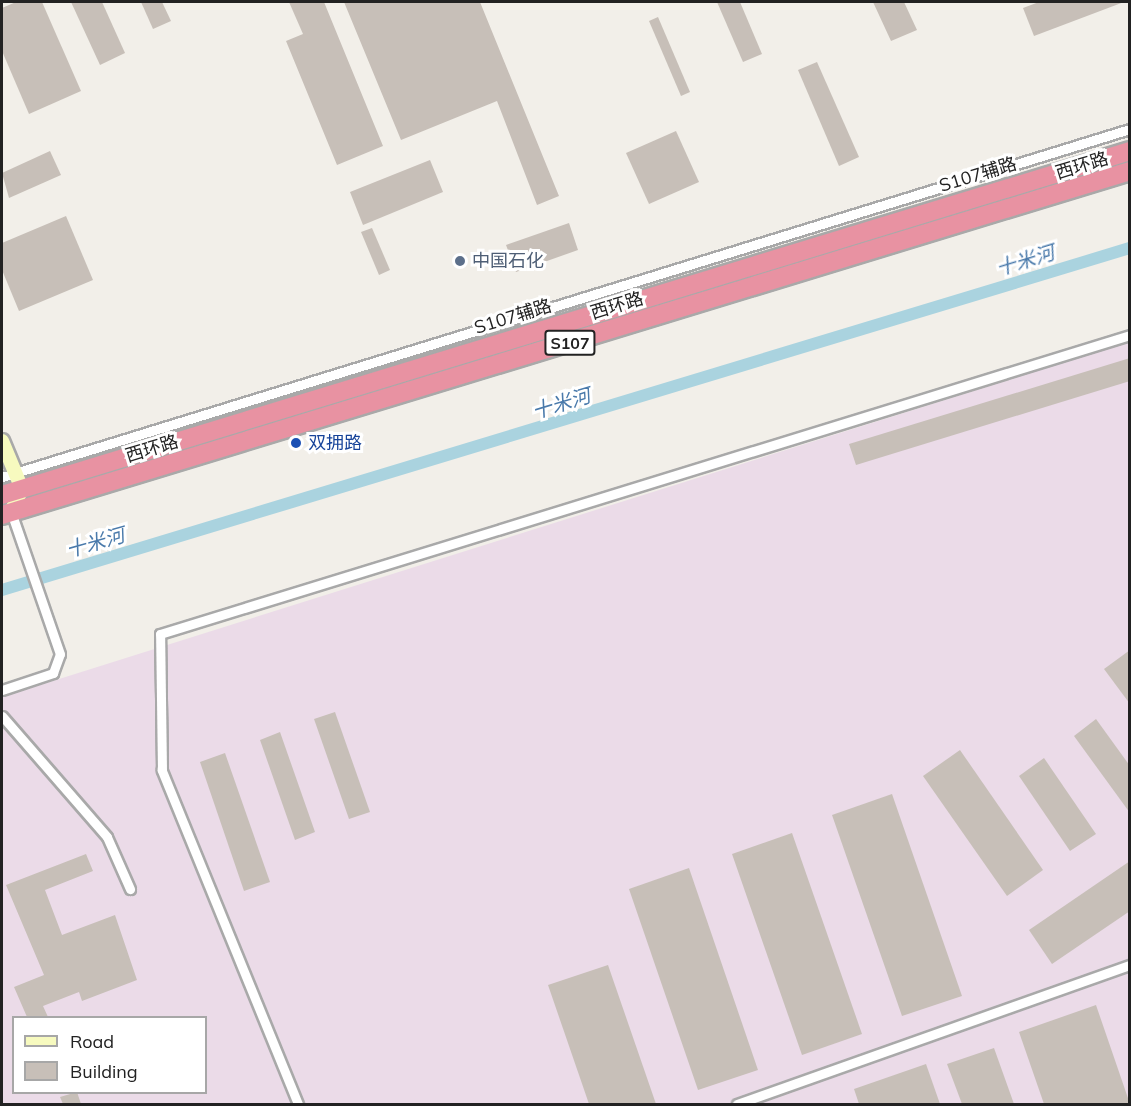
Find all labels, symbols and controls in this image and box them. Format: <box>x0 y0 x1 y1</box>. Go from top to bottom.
street label: 西环路 <box>1053 148 1111 184</box>
street label: S107辅路 <box>937 153 1019 197</box>
water label: 十米河 <box>993 240 1057 280</box>
place label: 中国石化 <box>472 250 544 272</box>
marker: 中国石化 <box>453 254 467 268</box>
street label: 西环路 <box>588 288 646 324</box>
street label: S107辅路 <box>472 295 554 339</box>
road number: S107 <box>543 330 597 356</box>
water label: 十米河 <box>529 383 593 423</box>
street label: 西环路 <box>123 431 181 467</box>
place label: 双拥路 <box>308 432 362 454</box>
marker: 双拥路 <box>289 436 303 450</box>
water label: 十米河 <box>63 522 127 562</box>
legend <box>12 1016 207 1094</box>
text: Road <box>70 1030 114 1053</box>
text: Building <box>70 1060 138 1083</box>

